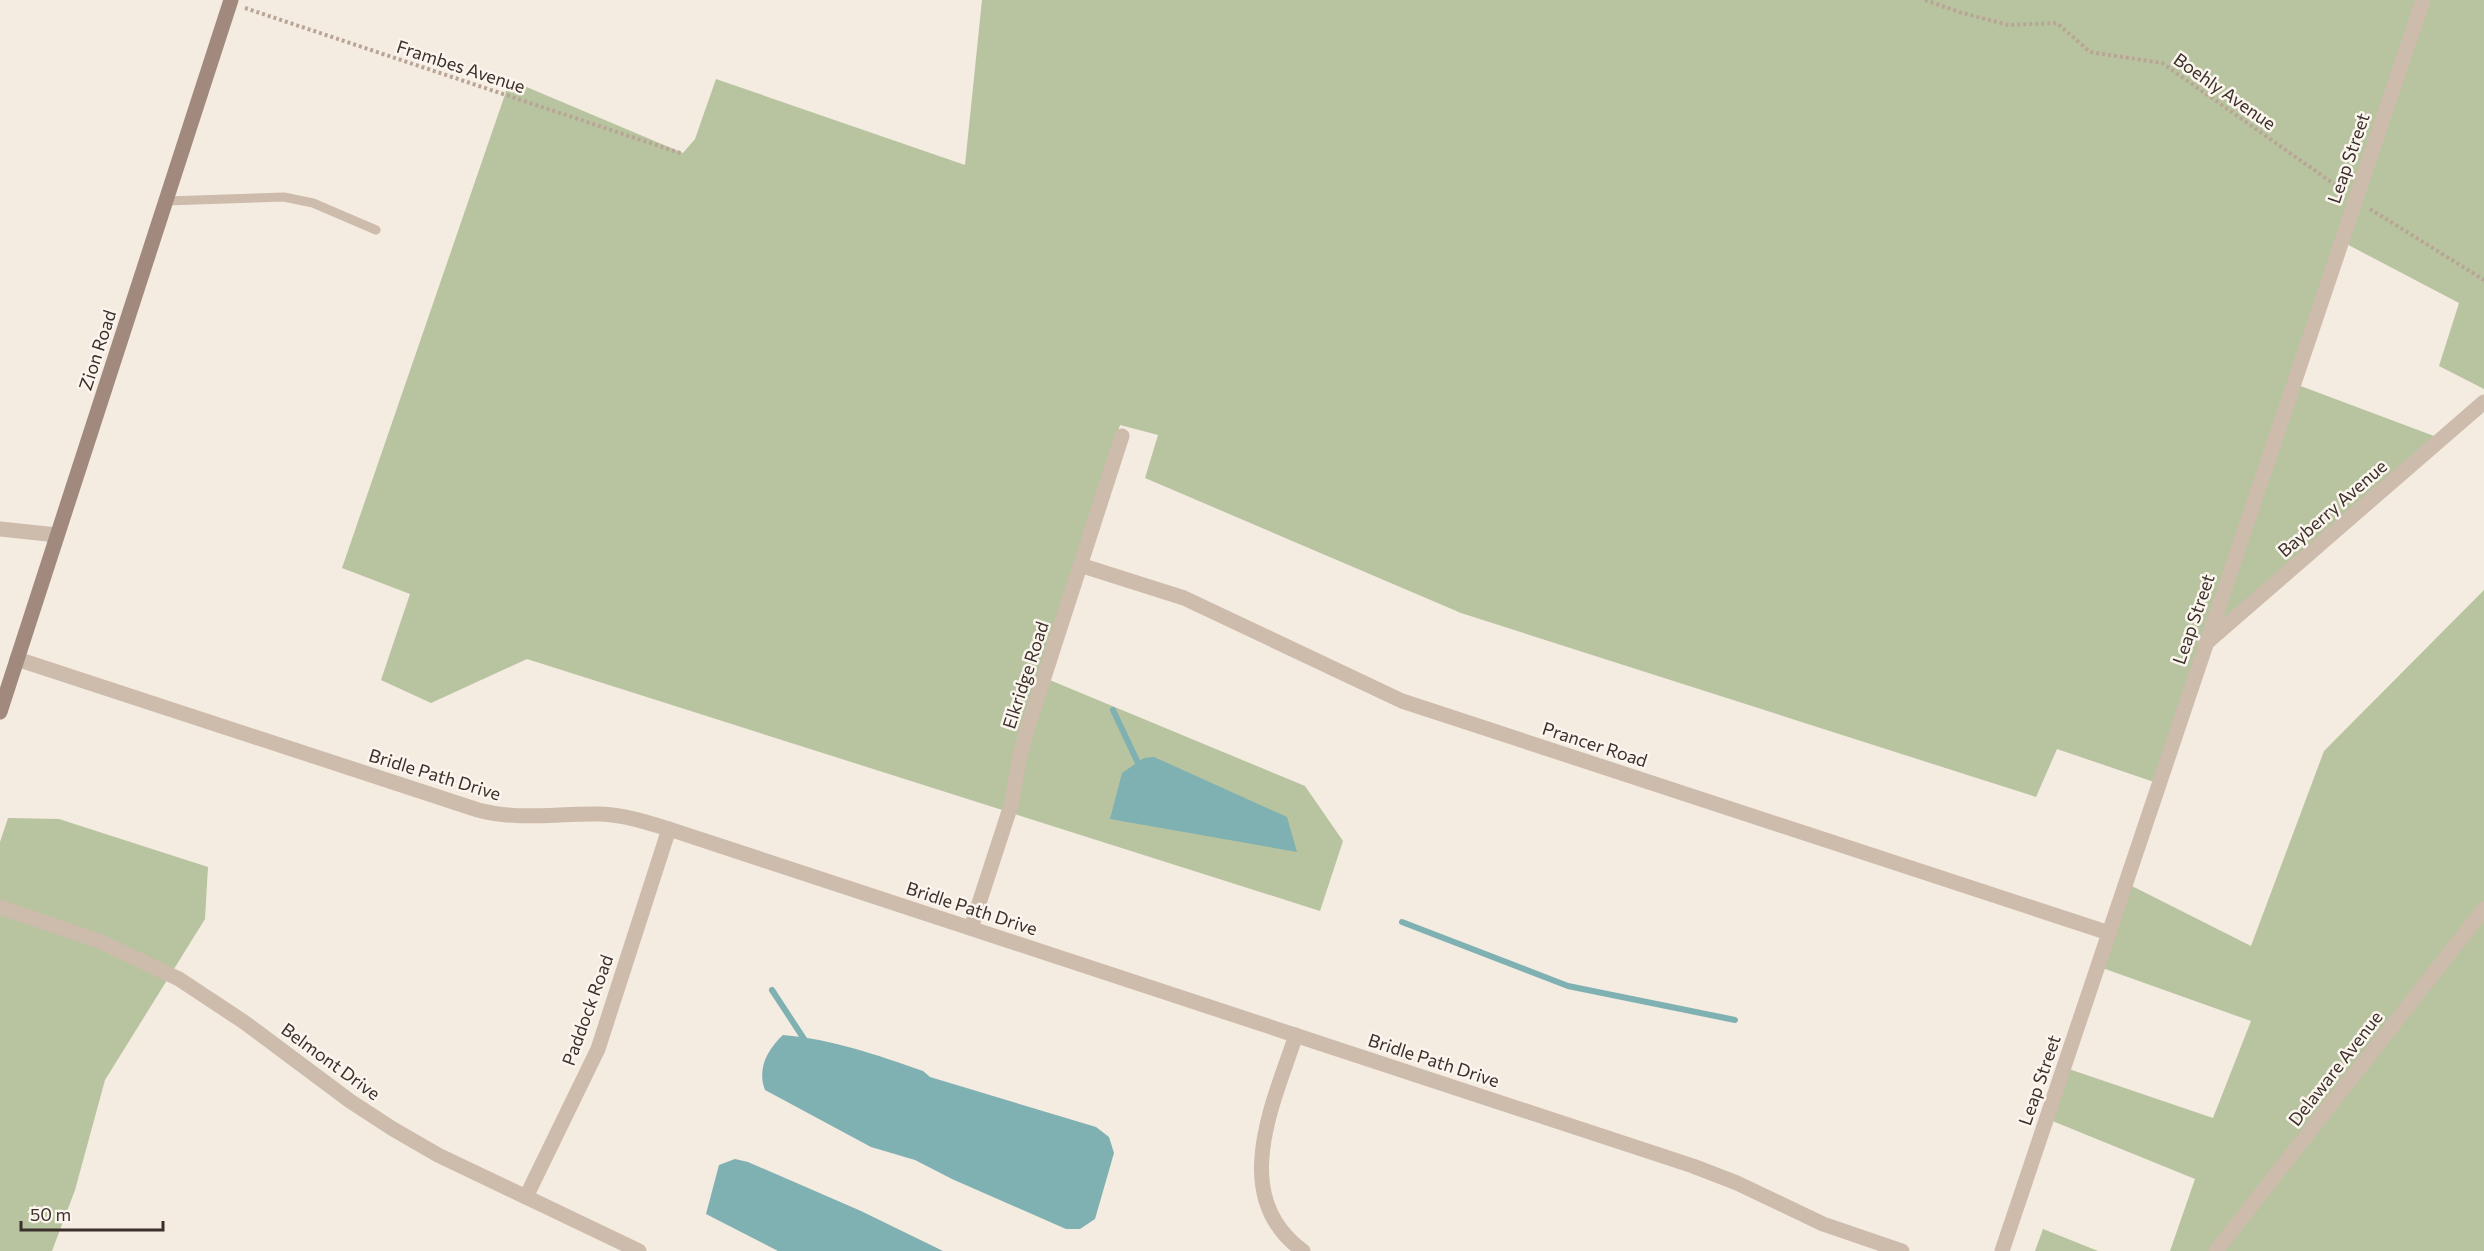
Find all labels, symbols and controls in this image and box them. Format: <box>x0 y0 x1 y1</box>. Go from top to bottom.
street label: Frambes Avenue <box>394 35 528 97</box>
street label: Boehly Avenue <box>2170 48 2280 134</box>
street label: Leap Street <box>2322 110 2374 206</box>
street label: Zion Road <box>74 307 120 393</box>
street label: Bayberry Avenue <box>2273 455 2391 561</box>
street label: Leap Street <box>2167 571 2219 667</box>
street label: Elkridge Road <box>997 618 1053 732</box>
street label: Prancer Road <box>1540 717 1650 771</box>
street label: Bridle Path Drive <box>366 743 504 805</box>
street label: Bridle Path Drive <box>904 876 1040 940</box>
street label: Paddock Road <box>557 952 617 1068</box>
street label: Delaware Avenue <box>2283 1006 2387 1130</box>
street label: Belmont Drive <box>277 1018 385 1104</box>
street label: Bridle Path Drive <box>1366 1028 1502 1092</box>
street label: Leap Street <box>2013 1032 2065 1128</box>
scale bar <box>21 1194 164 1232</box>
text: 50 m <box>30 1203 71 1225</box>

